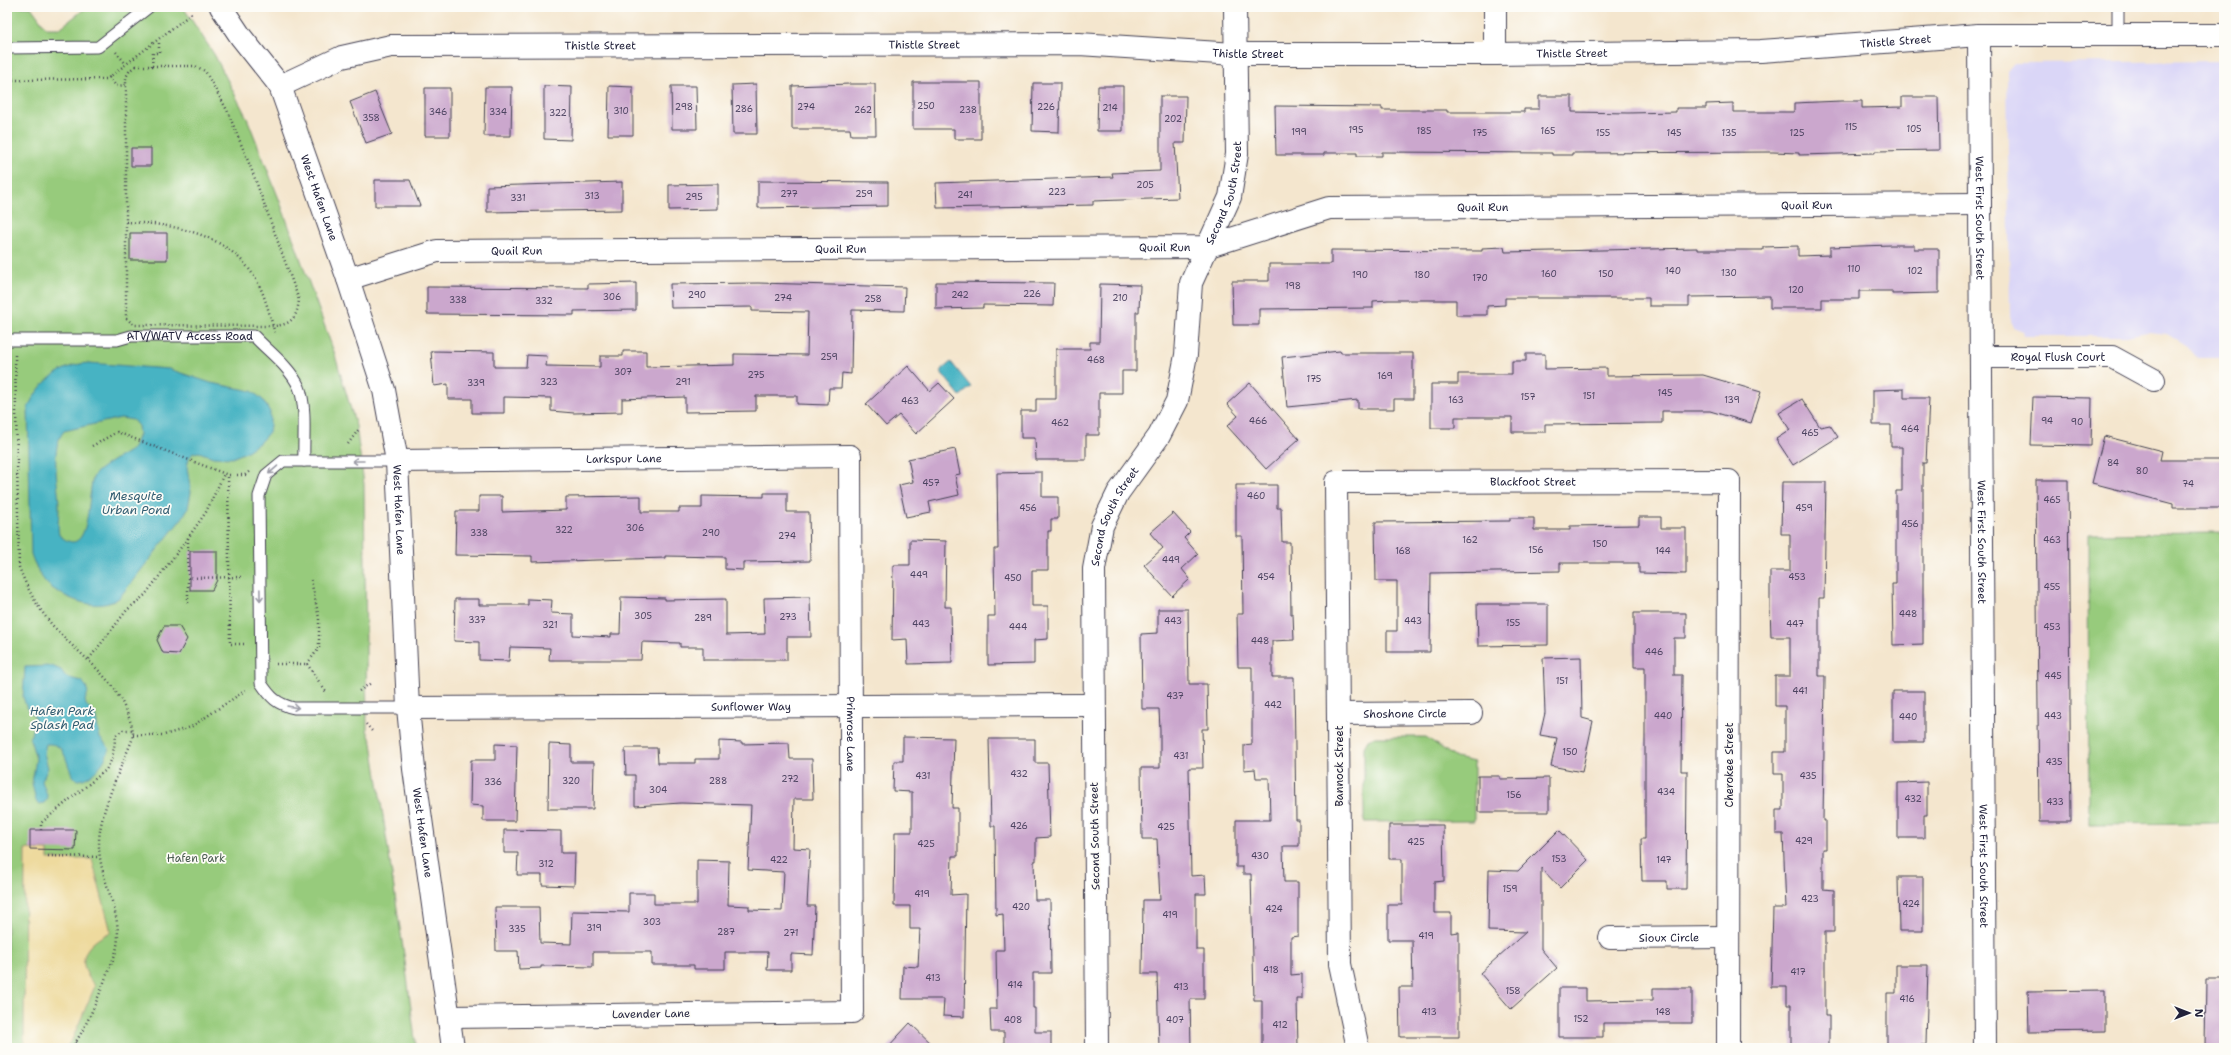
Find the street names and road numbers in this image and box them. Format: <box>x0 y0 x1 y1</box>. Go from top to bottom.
street label: Thistle Street <box>1859 31 1932 51</box>
street label: Thistle Street <box>889 37 960 52</box>
street label: Thistle Street <box>565 38 636 53</box>
street label: Thistle Street <box>1212 45 1284 62</box>
street label: Thistle Street <box>1536 45 1608 61</box>
street label: Second South Street <box>1202 141 1245 247</box>
street label: West Hafen Lane <box>297 152 341 243</box>
street label: West First South Street <box>1972 156 1988 280</box>
street label: Quail Run <box>1781 197 1833 213</box>
street label: Quail Run <box>1457 199 1509 215</box>
street label: Quail Run <box>1139 240 1191 255</box>
street label: Quail Run <box>815 241 867 257</box>
street label: Quail Run <box>491 243 543 258</box>
street label: ATV/WATV Access Road <box>124 328 253 345</box>
street label: Royal Flush Court <box>2011 350 2105 365</box>
street label: Larkspur Lane <box>586 451 662 466</box>
street label: West Hafen Lane <box>390 464 409 555</box>
street label: Second South Street <box>1087 464 1142 567</box>
street label: Blackfoot Street <box>1490 474 1576 489</box>
street label: West First South Street <box>1974 480 1990 604</box>
street label: Primrose Lane <box>843 696 859 772</box>
street label: Sunflower Way <box>711 699 791 714</box>
street label: Shoshone Circle <box>1363 706 1447 721</box>
street label: Cherokee Street <box>1722 722 1737 807</box>
street label: Bannock Street <box>1332 725 1347 807</box>
street label: Second South Street <box>1087 782 1103 890</box>
street label: West Hafen Lane <box>409 787 437 879</box>
street label: West First South Street <box>1976 804 1992 928</box>
street label: Sioux Circle <box>1639 930 1699 945</box>
street label: Lavender Lane <box>612 1006 690 1022</box>

